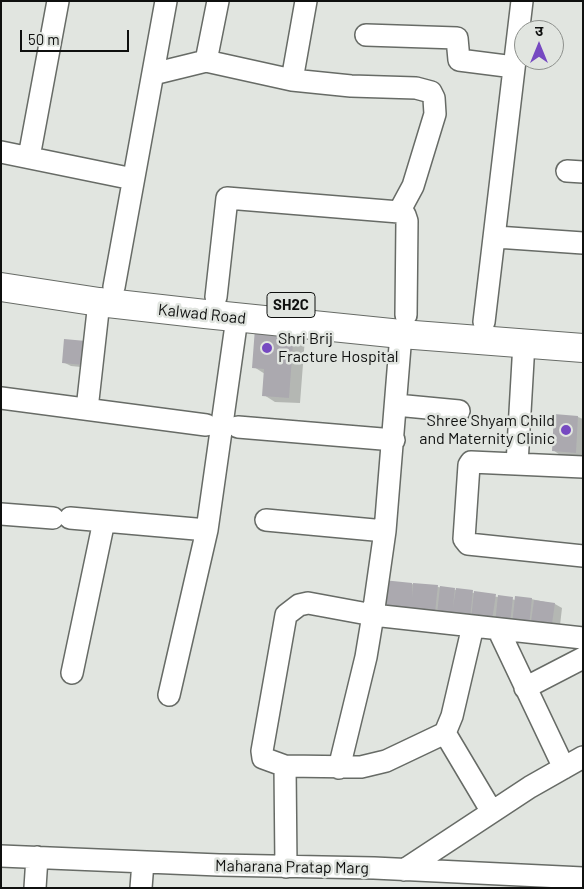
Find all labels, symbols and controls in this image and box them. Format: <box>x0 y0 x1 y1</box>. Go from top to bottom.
scale bar <box>22 20 131 52</box>
north arrow <box>514 20 564 70</box>
text: उ <box>535 22 543 39</box>
text: 50 m <box>28 30 60 48</box>
road number: SH2C <box>267 292 315 318</box>
street label: Kalwad Road <box>157 300 247 328</box>
place label: Shri Brij Fracture Hospital <box>278 329 399 367</box>
marker: Shri Brij Fracture Hospital <box>260 341 274 355</box>
place label: Shree Shyam Child and Maternity Clinic <box>419 411 555 449</box>
marker: Shree Shyam Child and Maternity Clinic <box>559 423 573 437</box>
street label: Maharana Pratap Marg <box>215 856 369 878</box>

